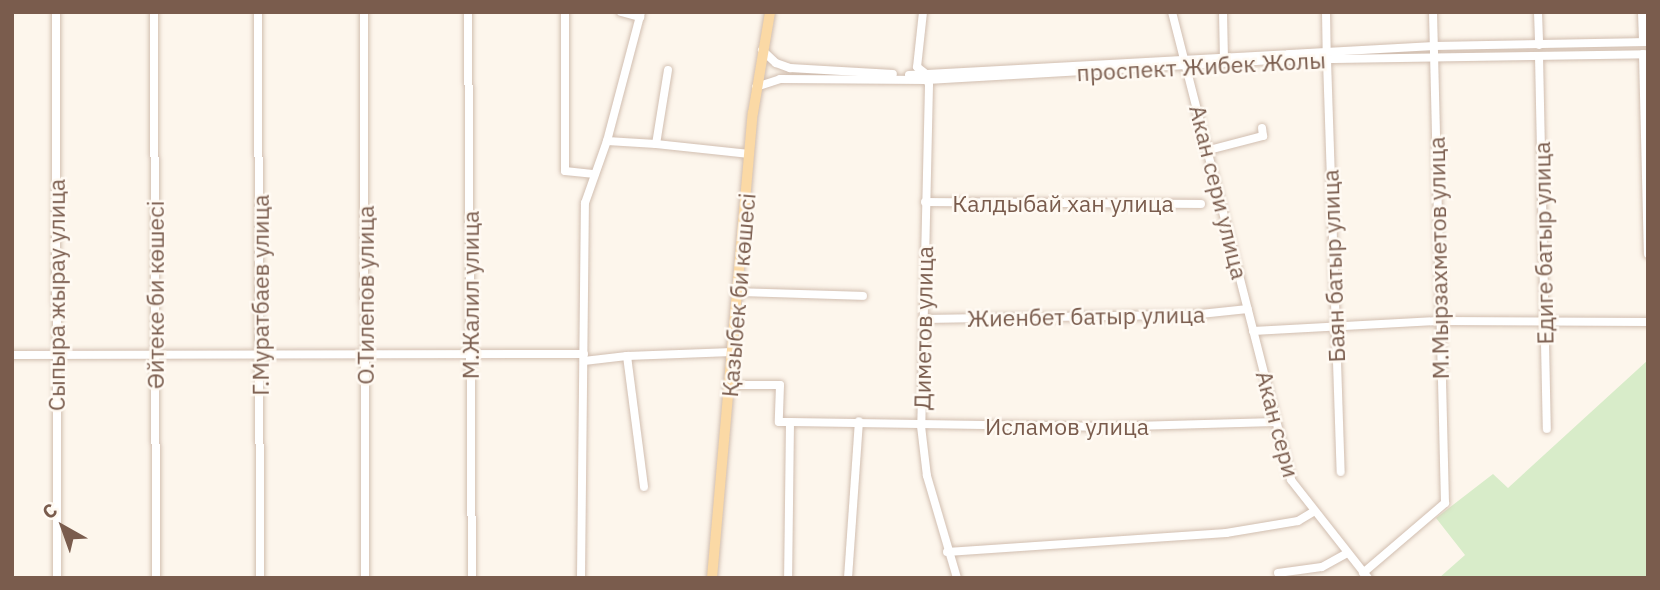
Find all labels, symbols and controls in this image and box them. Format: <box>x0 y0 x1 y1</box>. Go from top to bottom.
street label: проспект Жибек Жолы <box>1076 46 1326 86</box>
street label: Акан сери улица <box>1184 102 1254 282</box>
street label: М.Мырзахметов улица <box>1422 136 1454 380</box>
street label: Едиге батыр улица <box>1527 141 1559 345</box>
street label: Баян батыр улица <box>1316 169 1350 363</box>
street label: Сыпыра жырау улица <box>42 179 70 411</box>
street label: Калдыбай хан улица <box>952 189 1174 217</box>
street label: Қазыбек би көшесі <box>715 192 761 398</box>
street label: Г.Муратбаев улица <box>246 194 274 396</box>
street label: Әйтеке би көшесі <box>141 201 169 389</box>
street label: О.Тилепов улица <box>351 205 379 385</box>
street label: М.Жалил улица <box>456 211 484 379</box>
street label: Диметов улица <box>908 246 938 410</box>
street label: Жиенбет батыр улица <box>967 300 1205 332</box>
street label: Акан сери <box>1251 368 1305 480</box>
street label: Исламов улица <box>985 412 1149 440</box>
north arrow <box>28 492 98 562</box>
text: С <box>37 498 62 524</box>

